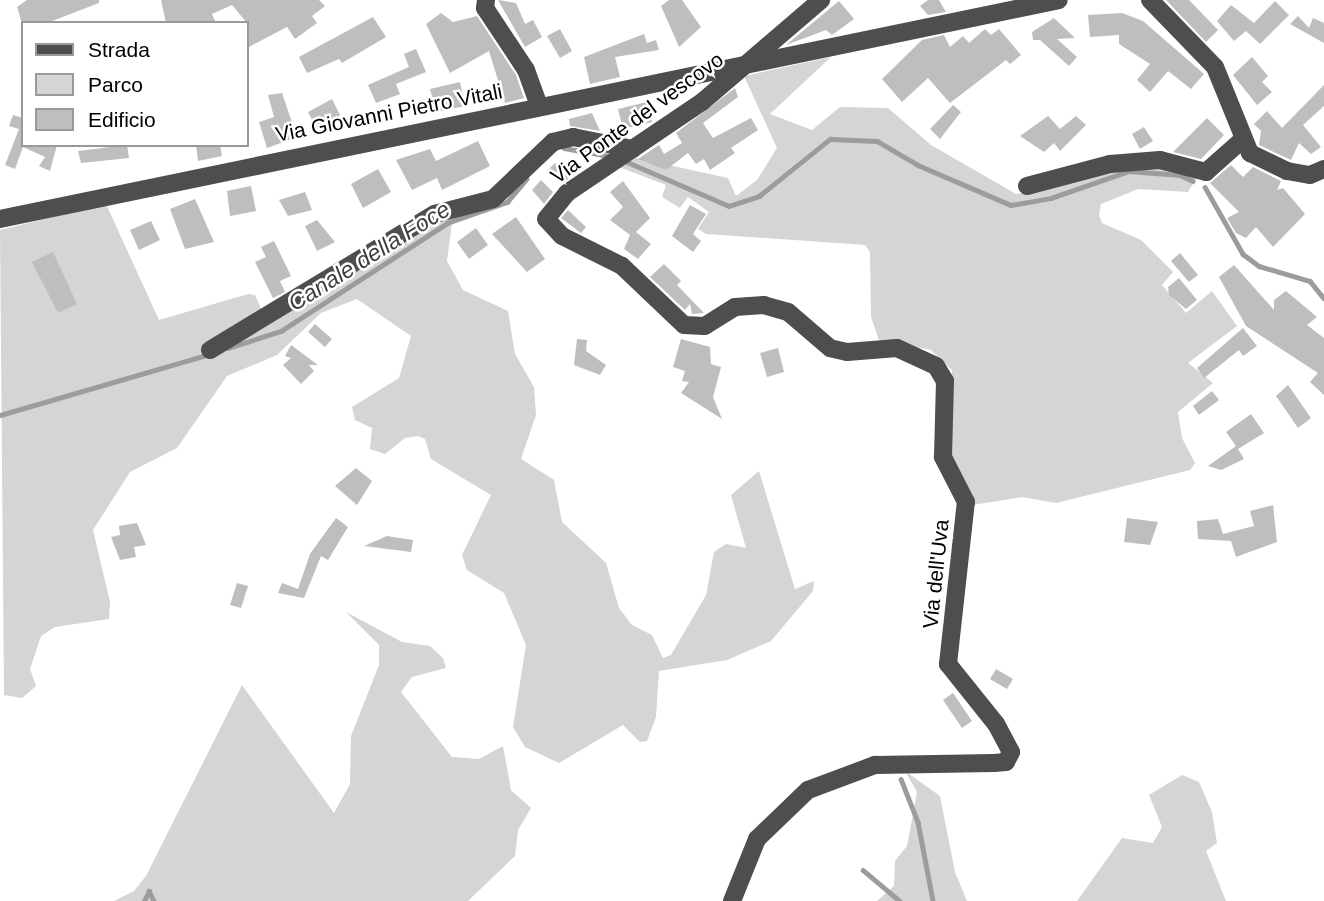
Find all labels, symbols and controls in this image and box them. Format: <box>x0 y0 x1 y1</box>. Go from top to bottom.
legend <box>21 21 248 147</box>
text: Strada <box>88 38 150 61</box>
street label: Via Ponte del vescovo <box>546 47 728 189</box>
text: Parco <box>88 73 143 96</box>
street label: Via Giovanni Pietro Vitali <box>274 79 504 147</box>
text: Edificio <box>88 108 156 131</box>
water label: Canale della Foce <box>283 195 455 317</box>
street label: Via dell'Uva <box>918 518 954 630</box>

